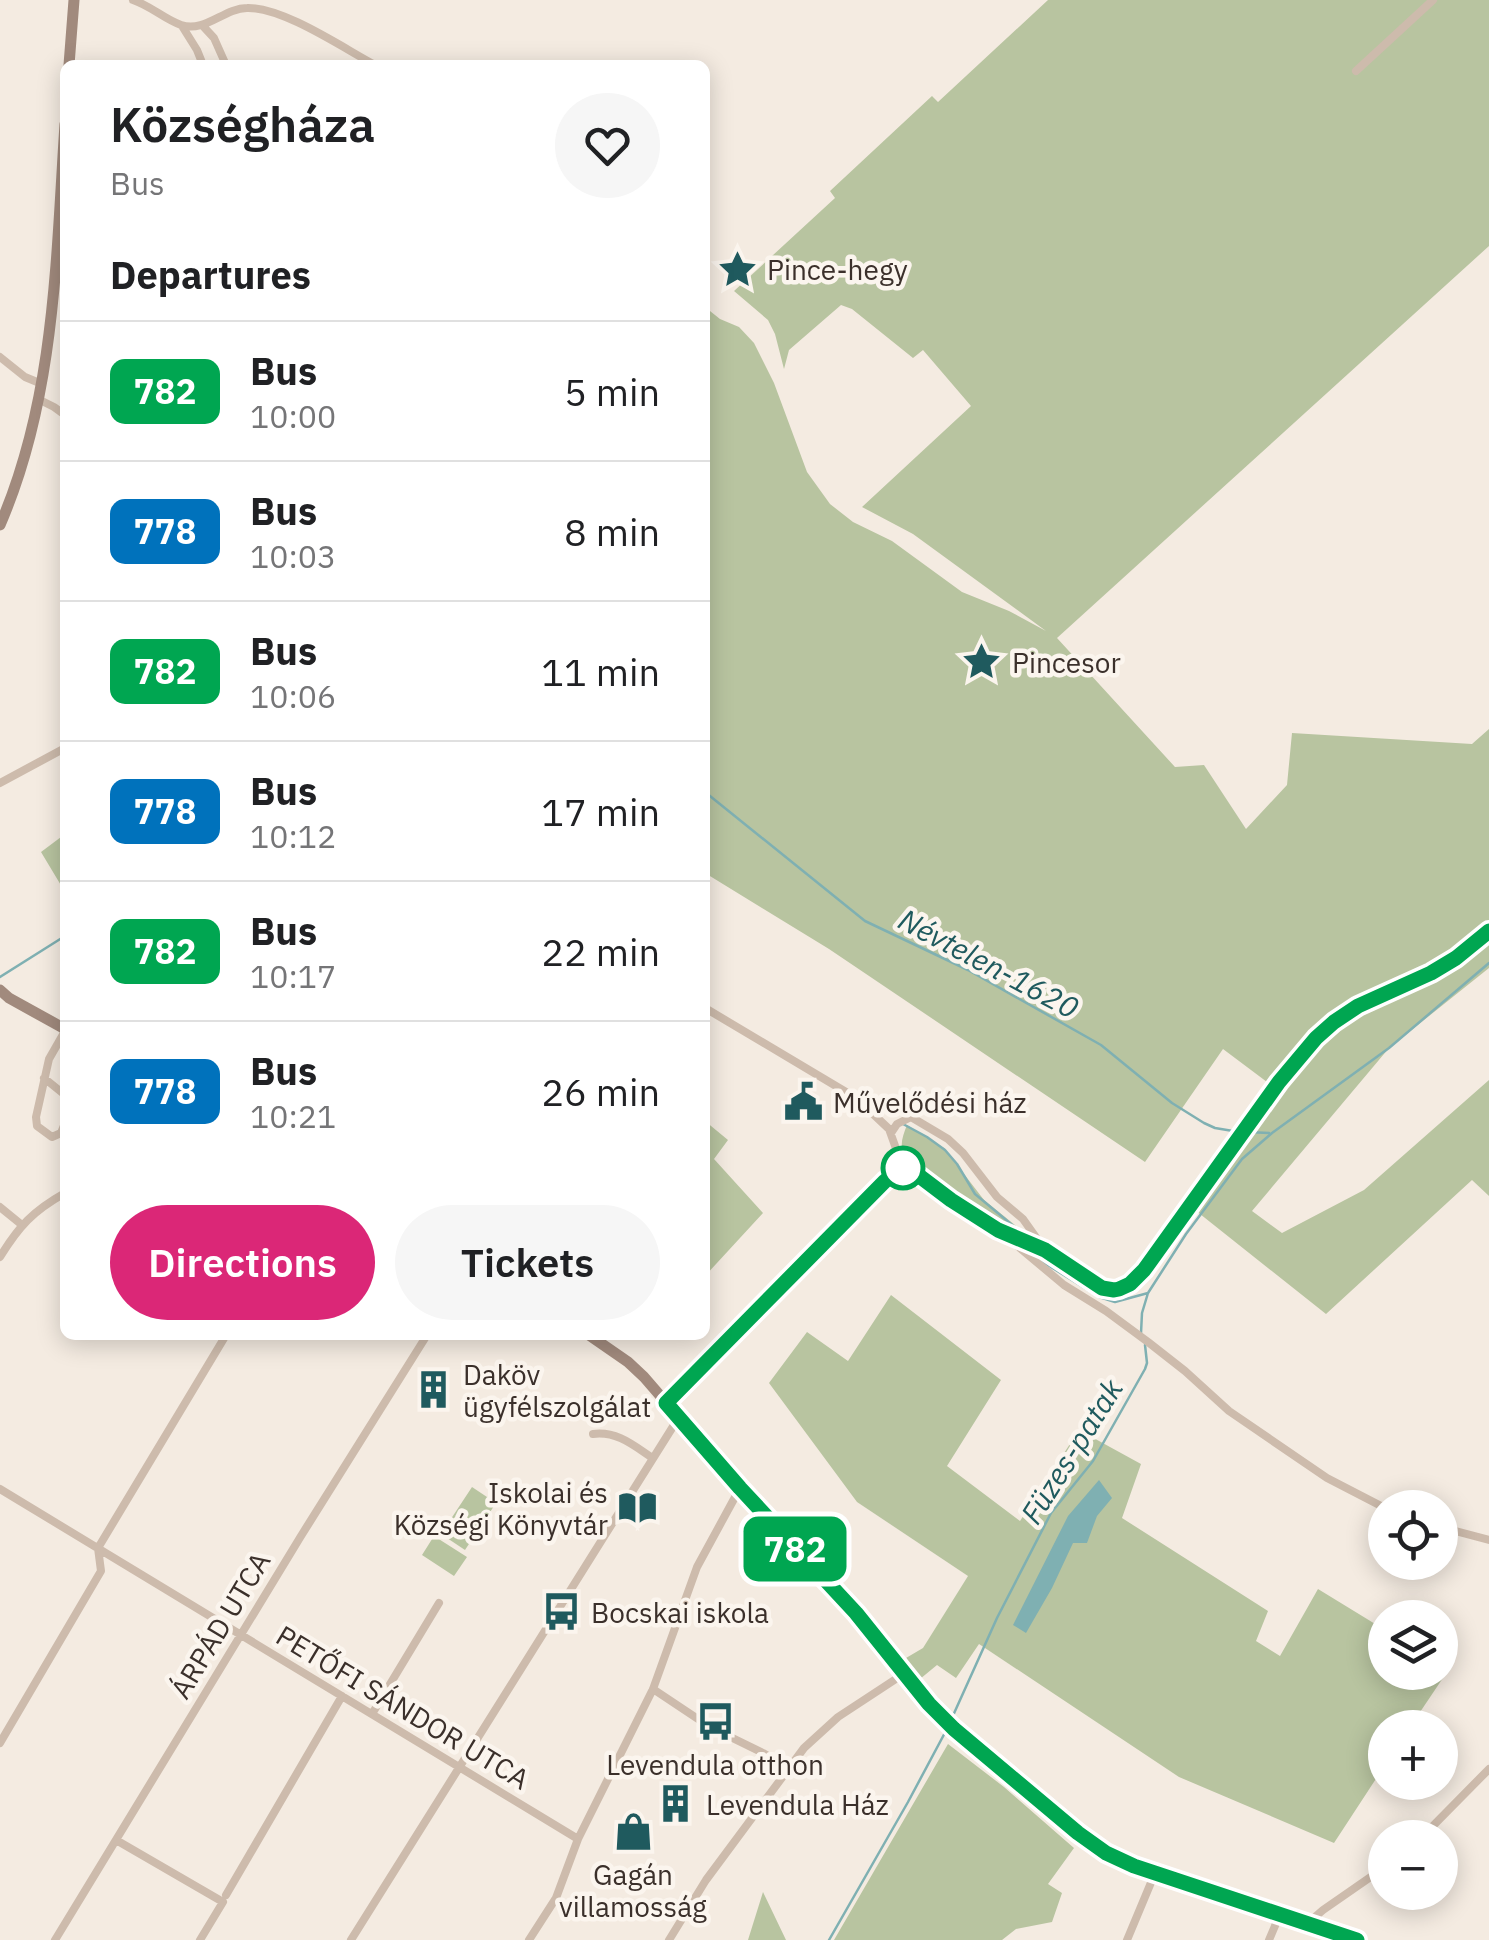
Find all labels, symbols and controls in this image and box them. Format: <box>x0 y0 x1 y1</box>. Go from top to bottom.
text: Községháza <box>110 93 375 155</box>
button: heart <box>555 93 660 198</box>
text: Bus <box>110 162 165 204</box>
place icon: Pince-hegy <box>716 248 758 290</box>
text: Departures <box>110 250 311 299</box>
place label: Pince-hegy <box>767 251 908 288</box>
text: Bus <box>250 346 317 395</box>
text: 5 min <box>564 367 660 416</box>
text: 782 <box>133 368 197 414</box>
text: 10:00 <box>250 395 336 437</box>
text: Bus <box>250 486 317 535</box>
text: 8 min <box>564 507 660 556</box>
text: 778 <box>133 508 197 554</box>
text: 10:03 <box>250 535 336 577</box>
text: Bus <box>250 626 317 675</box>
place icon: Pincesor <box>961 641 1003 683</box>
place label: Pincesor <box>1012 644 1121 681</box>
text: 11 min <box>541 647 660 696</box>
text: 782 <box>133 648 197 694</box>
text: 10:06 <box>250 675 336 717</box>
text: Bus <box>250 766 317 815</box>
text: 17 min <box>541 787 660 836</box>
text: 778 <box>133 788 197 834</box>
text: 10:12 <box>250 815 336 857</box>
water label: Névtelen-1620 <box>892 899 1086 1027</box>
text: Bus <box>250 906 317 955</box>
text: 22 min <box>541 927 660 976</box>
text: 782 <box>133 928 197 974</box>
text: 10:17 <box>250 955 336 997</box>
text: Bus <box>250 1046 317 1095</box>
text: 26 min <box>541 1067 660 1116</box>
text: 778 <box>133 1068 197 1114</box>
public building icon: Művelődési ház <box>782 1081 824 1123</box>
place label: Művelődési ház <box>833 1084 1027 1121</box>
text: 10:21 <box>250 1095 336 1137</box>
unlabelled marker <box>882 1147 924 1189</box>
button: Directions <box>110 1205 375 1320</box>
button: Tickets <box>395 1205 660 1320</box>
place label: Daköv ügyfélszolgálat <box>463 1356 651 1425</box>
building icon: Daköv ügyfélszolgálat <box>412 1369 454 1411</box>
water label: Füzes-patak <box>1011 1371 1131 1531</box>
place label: Iskolai és Községi Könyvtár <box>394 1474 608 1543</box>
library icon: Iskolai és Községi Könyvtár <box>617 1487 659 1529</box>
map controls <box>1368 1490 1458 1910</box>
button: locate <box>1368 1490 1458 1580</box>
line badge: 782 <box>738 1516 852 1582</box>
text: 782 <box>763 1526 827 1572</box>
street label: ÁRPÁD UTCA <box>162 1545 278 1705</box>
bus stop icon: Bocskai iskola <box>540 1591 582 1633</box>
place label: Bocskai iskola <box>591 1594 769 1631</box>
button: layers <box>1368 1600 1458 1690</box>
street label: PETŐFI SÁNDOR UTCA <box>270 1617 536 1797</box>
bus stop icon: Levendula otthon <box>694 1700 736 1742</box>
button: + <box>1368 1710 1458 1800</box>
place label: Levendula otthon <box>606 1746 824 1783</box>
building icon: Levendula Ház <box>655 1783 697 1825</box>
place label: Levendula Ház <box>706 1786 889 1823</box>
shop icon: Gagán villamosság <box>612 1811 654 1853</box>
button: − <box>1368 1820 1458 1910</box>
place label: Gagán villamosság <box>559 1856 707 1925</box>

